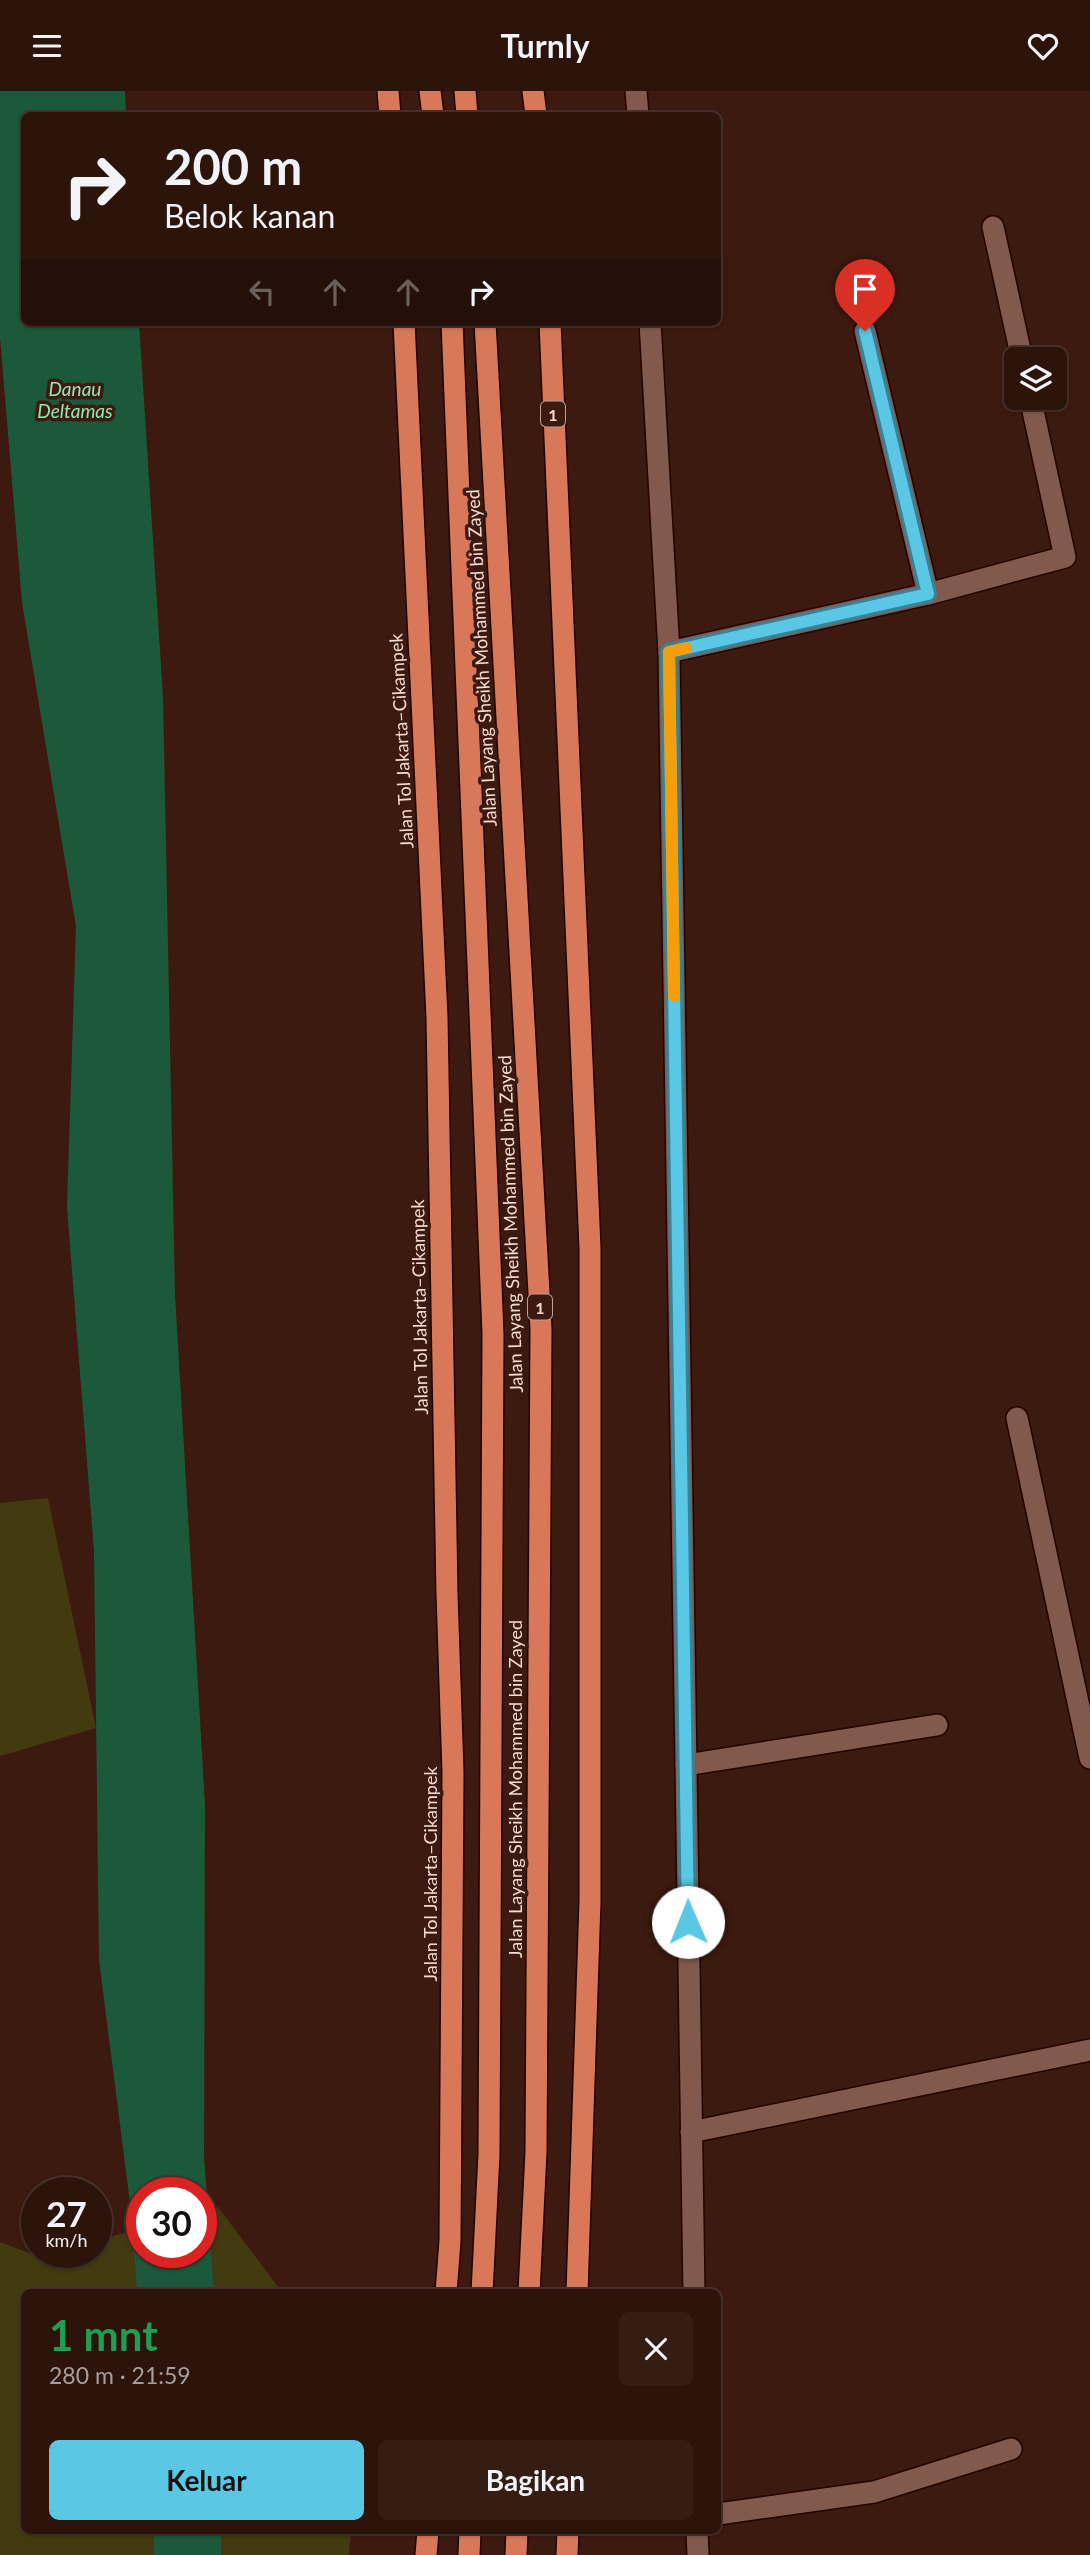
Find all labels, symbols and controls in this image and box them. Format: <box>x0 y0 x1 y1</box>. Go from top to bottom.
text: Turnly <box>500 26 590 65</box>
icon: menu <box>28 27 66 65</box>
icon: heart <box>1024 27 1062 65</box>
text: 200 m <box>164 137 302 195</box>
icon: right <box>49 140 140 231</box>
text: Belok kanan <box>164 196 335 235</box>
pin <box>835 259 895 331</box>
icon: arrive <box>846 270 884 308</box>
icon: left <box>243 273 281 311</box>
icon: ahead <box>316 273 354 311</box>
icon: ahead <box>389 273 427 311</box>
icon: right <box>462 273 500 311</box>
map controls <box>1004 347 1067 410</box>
button: layers <box>1004 347 1067 410</box>
water label: Danau Deltamas <box>37 377 113 422</box>
road number: 1 <box>541 401 565 427</box>
street label: Jalan Layang Sheikh Mohammed bin Zayed <box>461 489 501 827</box>
street label: Jalan Tol Jakarta–Cikampek <box>384 632 418 849</box>
street label: Jalan Layang Sheikh Mohammed bin Zayed <box>493 1055 527 1393</box>
street label: Jalan Tol Jakarta–Cikampek <box>406 1198 432 1415</box>
road number: 1 <box>528 1295 552 1319</box>
street label: Jalan Layang Sheikh Mohammed bin Zayed <box>504 1620 526 1958</box>
street label: Jalan Tol Jakarta–Cikampek <box>419 1766 441 1982</box>
position arrow <box>651 1885 725 1959</box>
speed limit sign: 30 <box>126 2177 217 2268</box>
text: 27 <box>46 2192 87 2234</box>
text: km/h <box>45 2229 88 2251</box>
text: 1 mnt <box>49 2310 158 2360</box>
button: close <box>619 2312 693 2386</box>
text: 280 m · 21:59 <box>49 2361 191 2389</box>
button: Keluar <box>49 2440 364 2520</box>
button: Bagikan <box>378 2440 693 2520</box>

